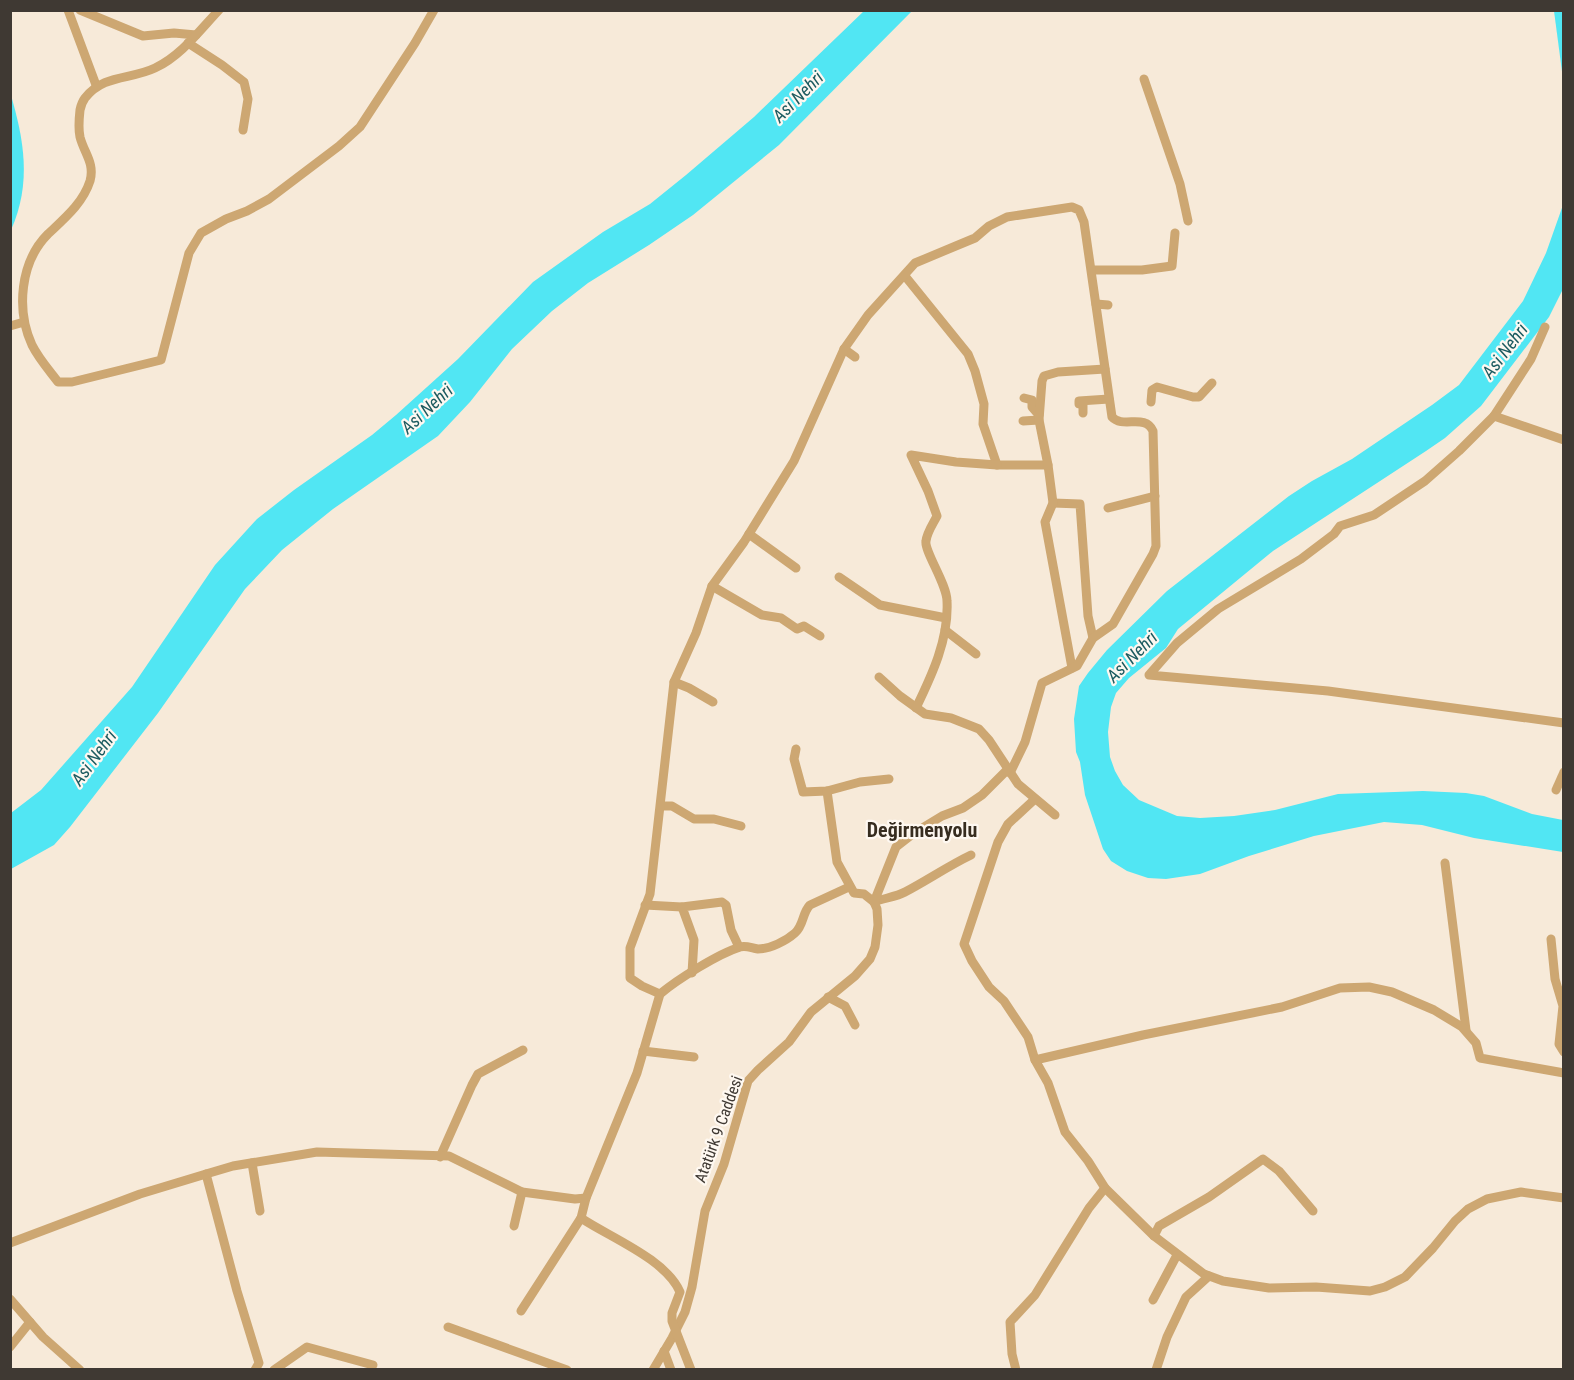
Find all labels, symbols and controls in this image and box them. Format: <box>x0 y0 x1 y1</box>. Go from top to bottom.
water label: Asi Nehri <box>767 66 828 127</box>
water label: Asi Nehri <box>1477 318 1533 383</box>
water label: Asi Nehri <box>396 379 458 438</box>
water label: Asi Nehri <box>1101 626 1162 687</box>
water label: Asi Nehri <box>66 725 121 790</box>
district label: Değirmenyolu <box>867 818 977 842</box>
street label: Atatürk 9 Caddesi <box>690 1073 747 1185</box>

